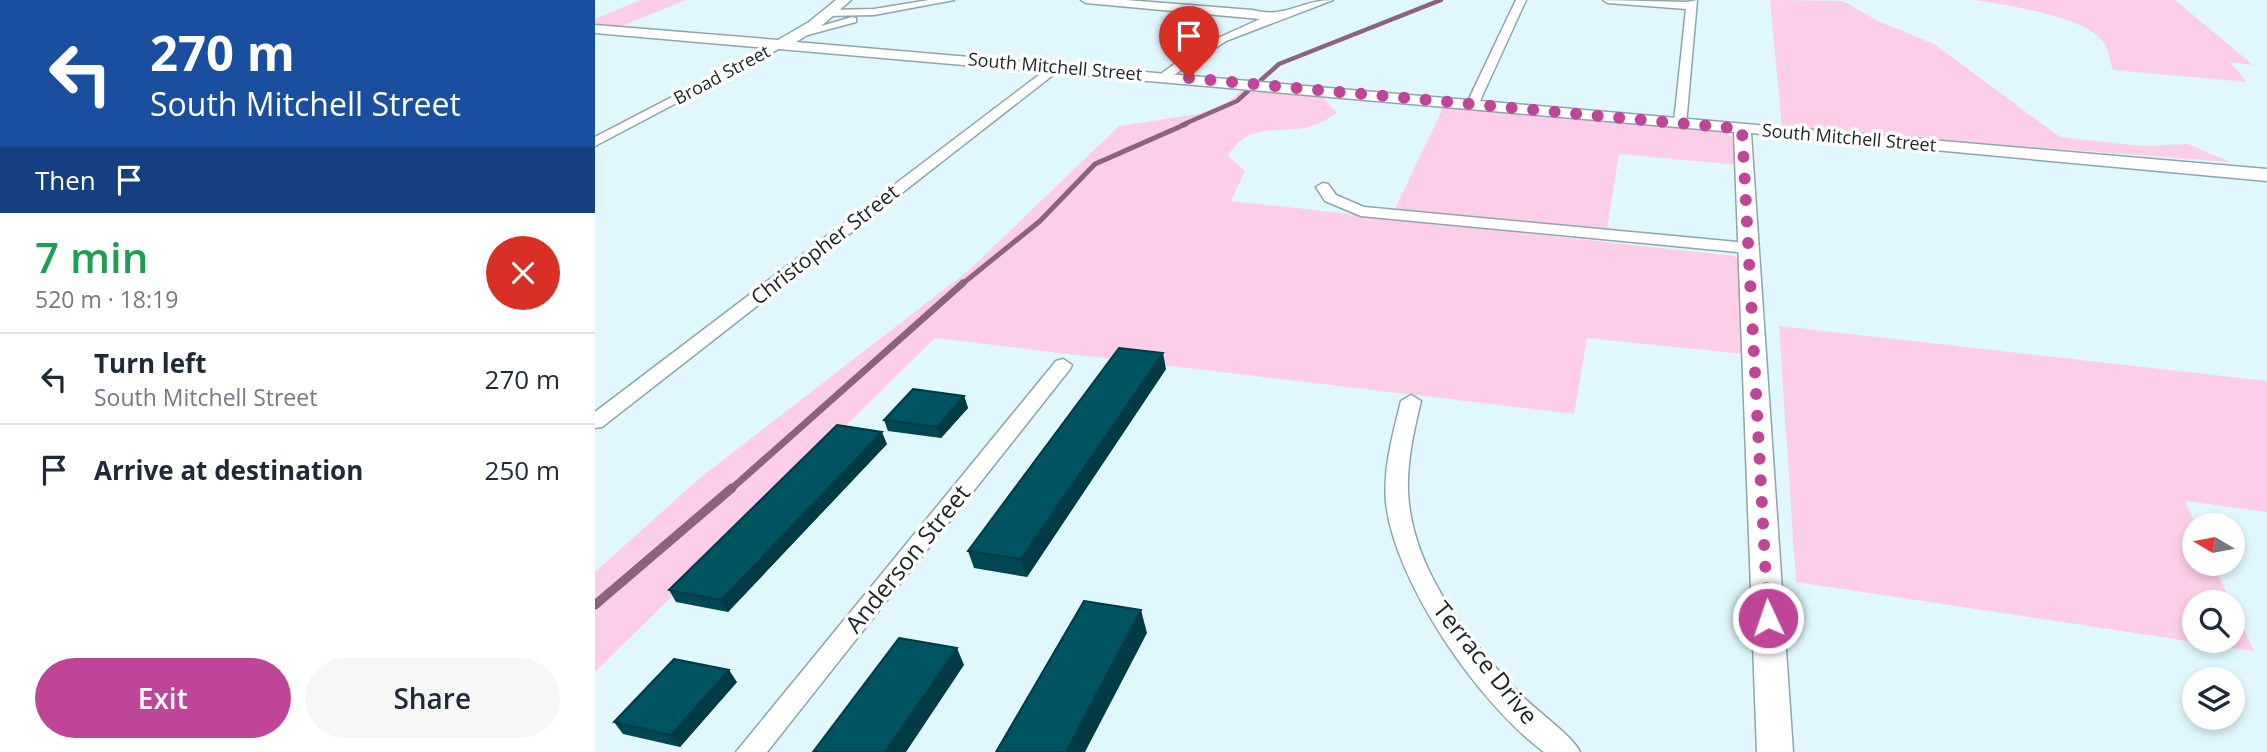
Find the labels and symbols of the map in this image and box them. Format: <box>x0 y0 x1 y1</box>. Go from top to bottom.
pin <box>1159 6 1219 78</box>
street label: Broad Street <box>669 39 774 110</box>
street label: South Mitchell Street <box>967 46 1143 86</box>
street label: South Mitchell Street <box>1761 117 1937 157</box>
street label: Christopher Street <box>745 178 904 311</box>
street label: Anderson Street <box>837 477 977 639</box>
north arrow <box>2182 513 2245 576</box>
position arrow <box>1731 581 1805 655</box>
street label: Terrace Drive <box>1426 594 1546 731</box>

